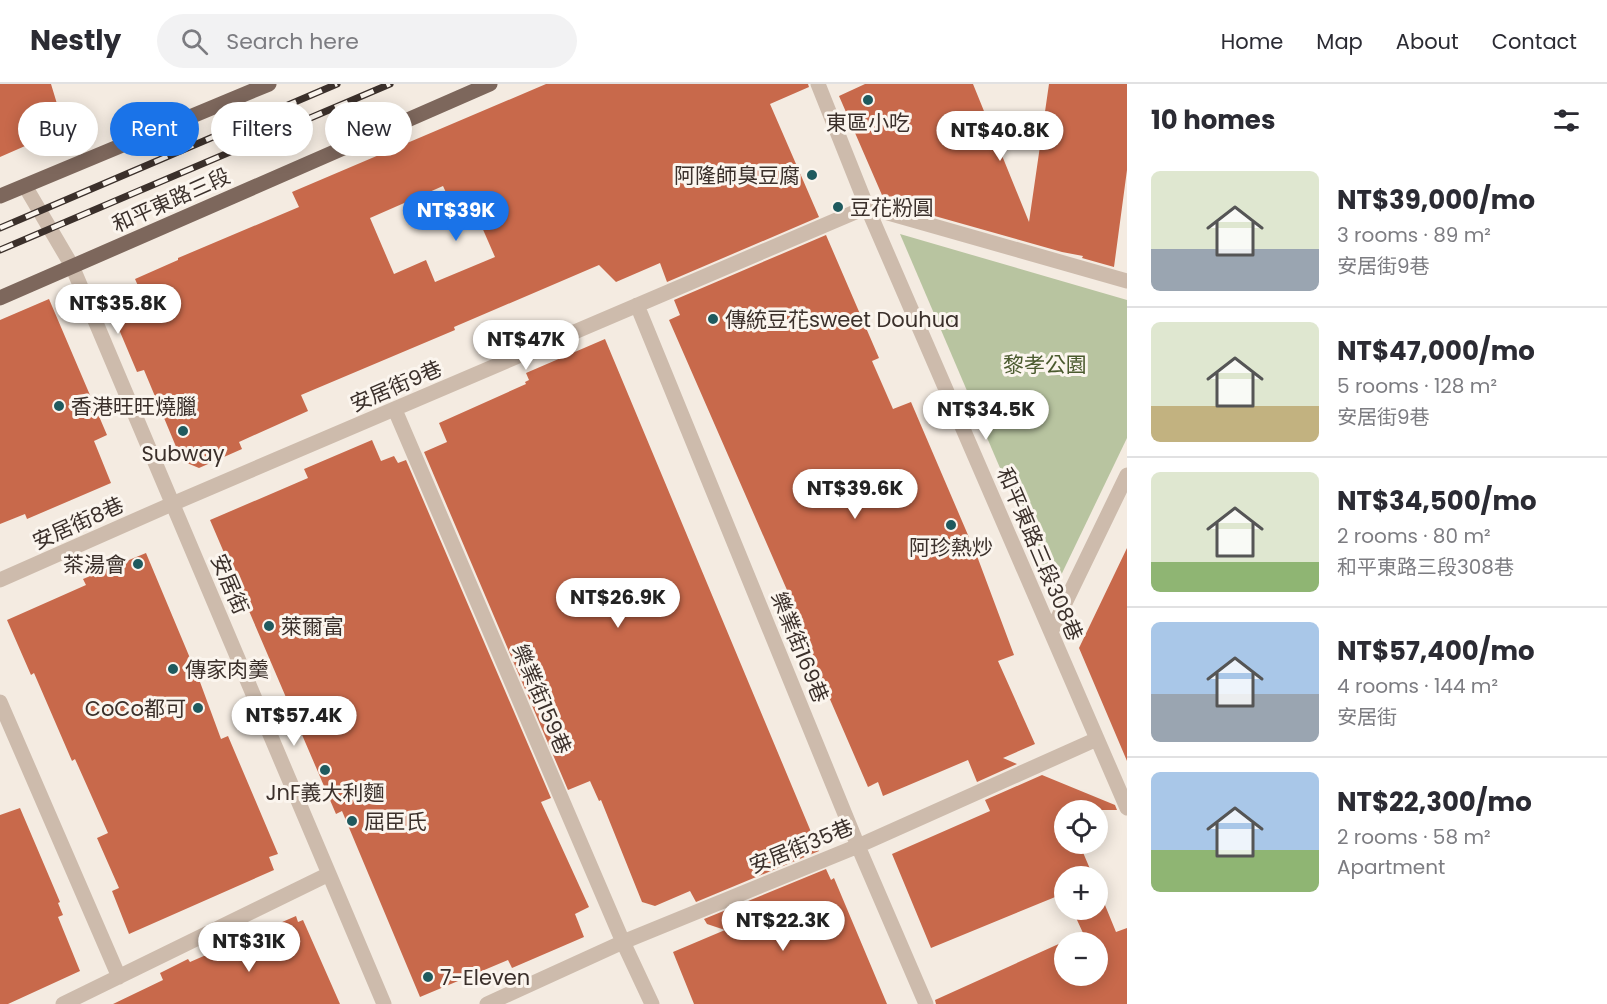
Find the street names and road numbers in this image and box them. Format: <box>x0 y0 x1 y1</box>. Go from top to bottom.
street label: 和平東路三段 <box>108 161 234 239</box>
street label: 安居街9巷 <box>346 354 446 418</box>
street label: 和平東路三段308巷 <box>990 463 1090 645</box>
street label: 安居街8巷 <box>28 490 128 556</box>
street label: 安居街 <box>204 549 256 619</box>
street label: 樂業街169巷 <box>765 587 835 707</box>
street label: 樂業街159巷 <box>506 639 578 759</box>
street label: 安居街35巷 <box>745 812 857 880</box>

